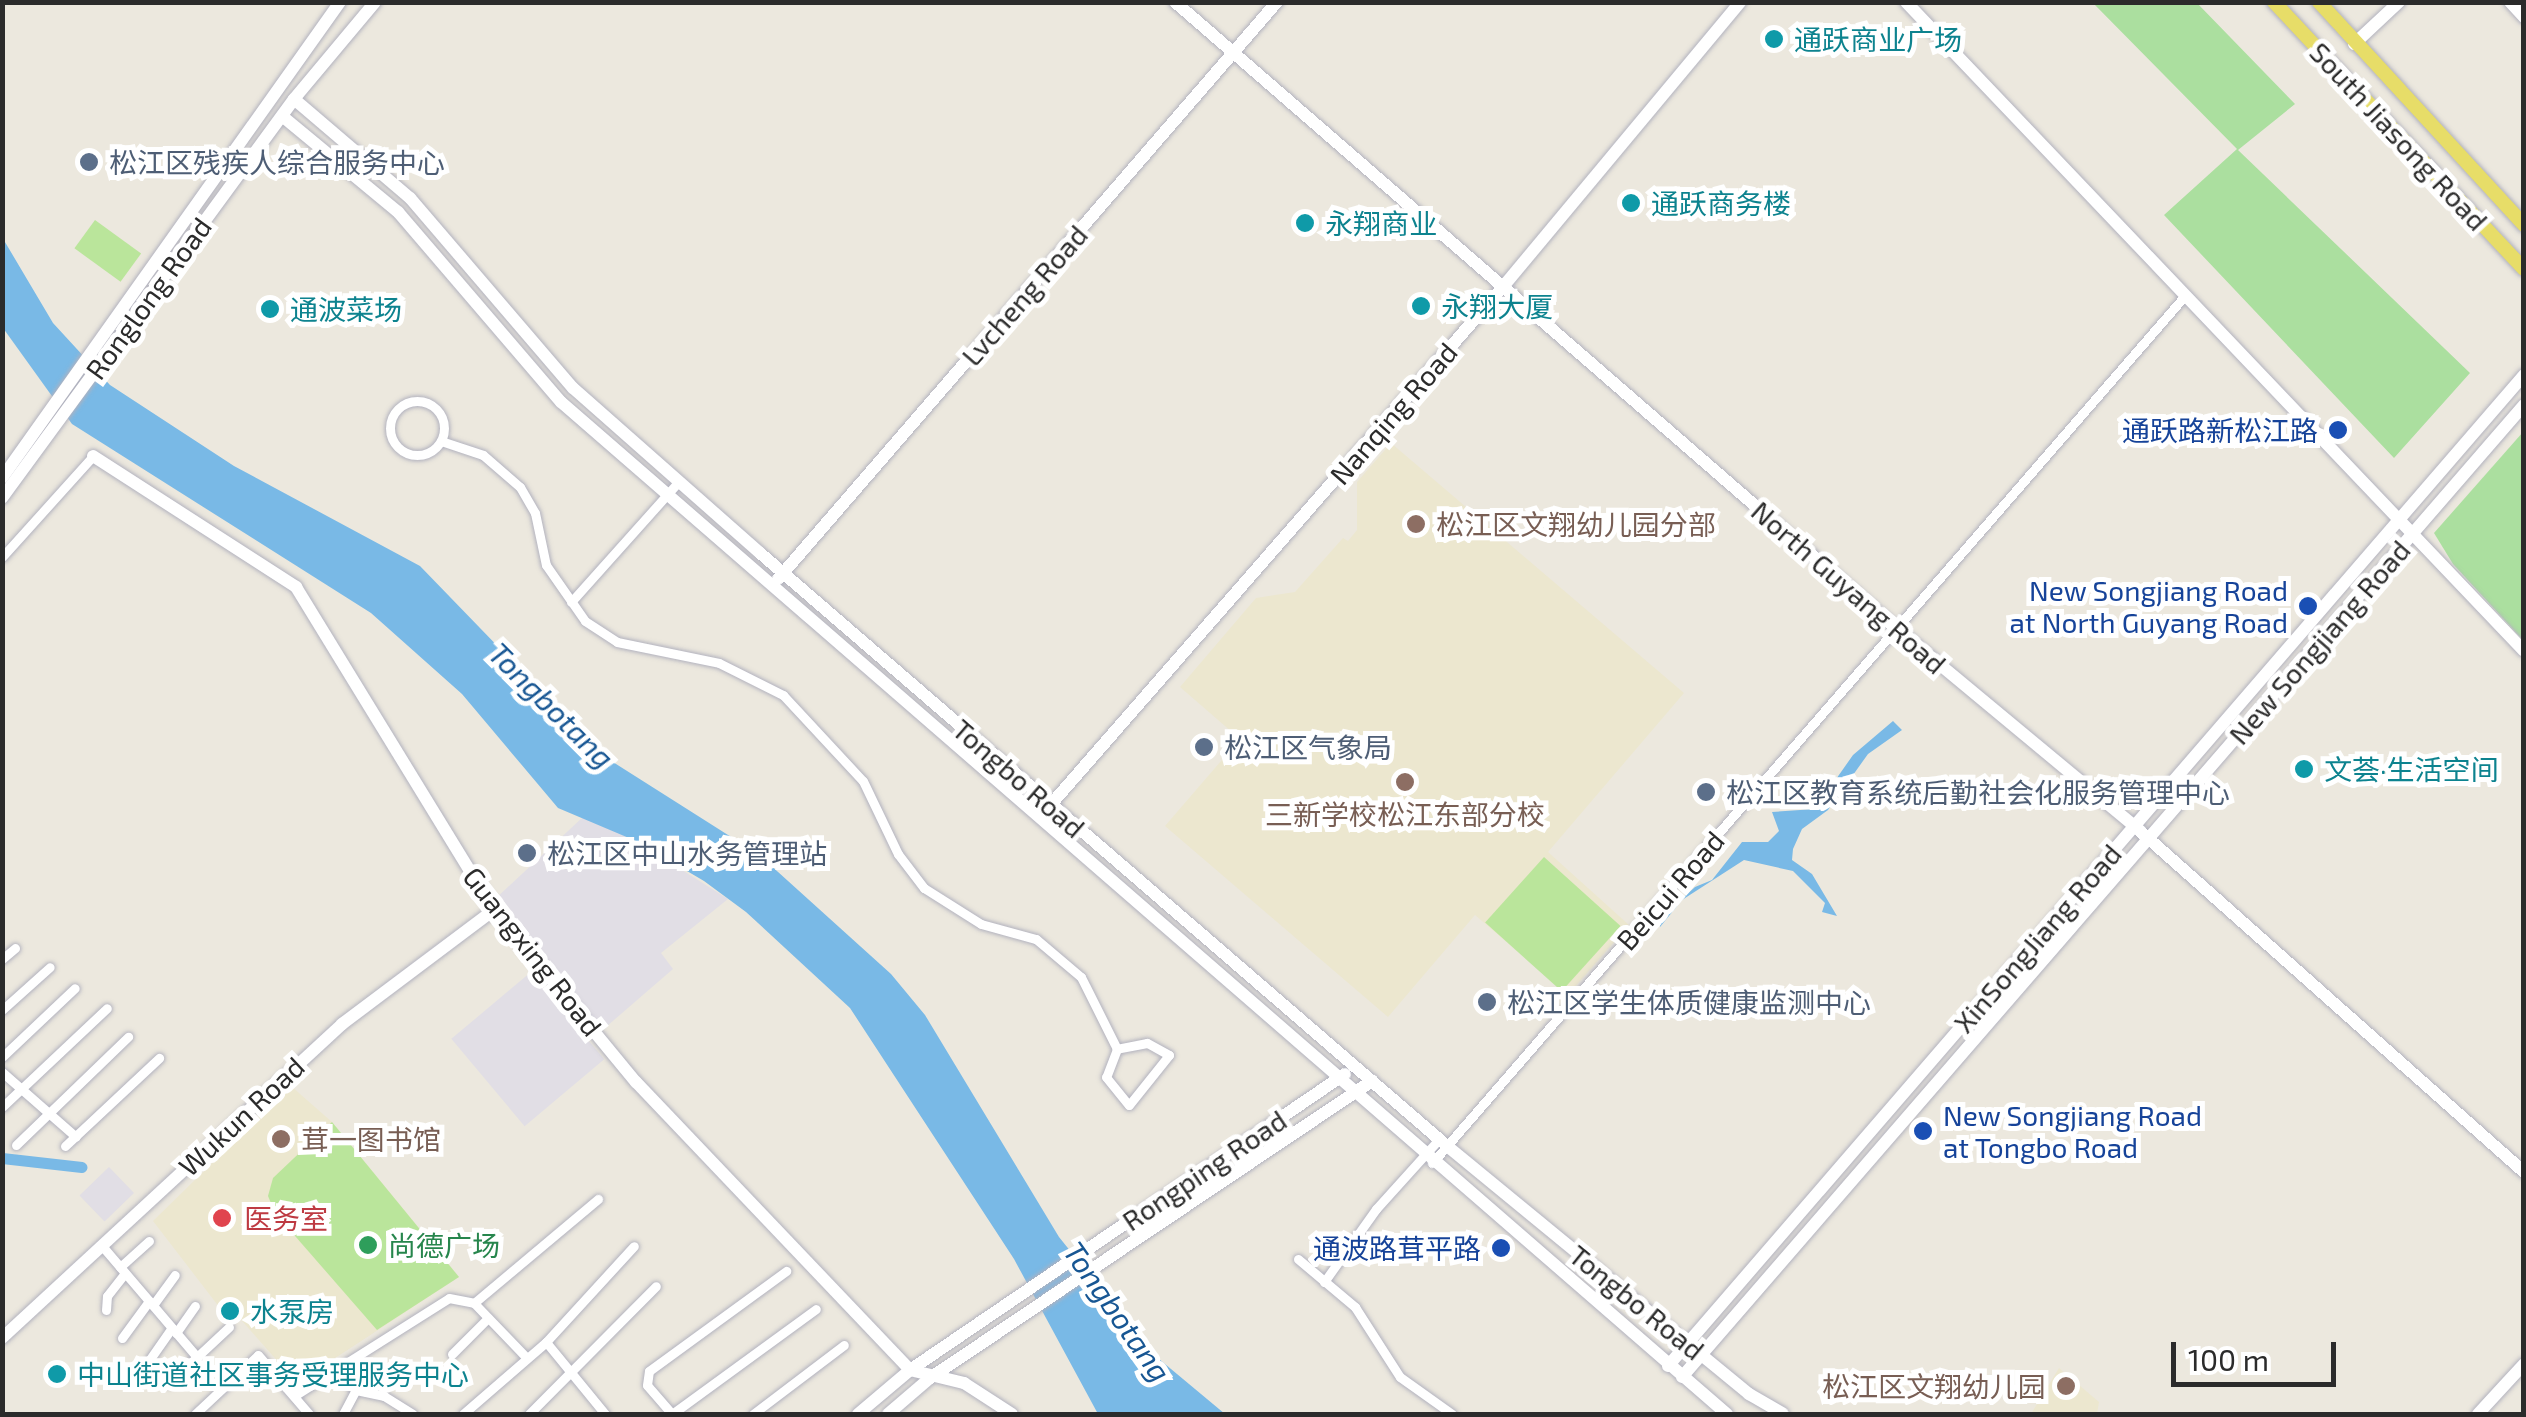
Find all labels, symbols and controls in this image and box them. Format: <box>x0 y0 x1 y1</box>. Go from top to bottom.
place label: 通跃商业广场 <box>1794 22 1962 56</box>
marker: 通跃商业广场 <box>1763 28 1785 50</box>
street label: South Jiasong Road <box>2303 35 2495 237</box>
place label: 松江区残疾人综合服务中心 <box>109 145 445 179</box>
marker: 松江区残疾人综合服务中心 <box>78 151 100 173</box>
place label: 通跃商务楼 <box>1651 186 1791 220</box>
marker: 通跃商务楼 <box>1620 192 1642 214</box>
place label: 永翔商业 <box>1325 206 1437 240</box>
street label: Ronglong Road <box>78 211 218 385</box>
marker: 永翔商业 <box>1294 212 1316 234</box>
street label: Lvcheng Road <box>954 218 1094 372</box>
place label: 永翔大厦 <box>1441 289 1553 323</box>
place label: 通波菜场 <box>290 292 402 326</box>
marker: 永翔大厦 <box>1410 295 1432 317</box>
marker: 通波菜场 <box>259 298 281 320</box>
street label: Nanqing Road <box>1322 335 1464 491</box>
place label: 通跃路新松江路 <box>2122 413 2318 447</box>
marker: 通跃路新松江路 <box>2327 419 2349 441</box>
street label: North Guyang Road <box>1745 494 1953 680</box>
place label: 松江区文翔幼儿园分部 <box>1436 507 1716 541</box>
marker: 松江区文翔幼儿园分部 <box>1405 513 1427 535</box>
street label: New Songjiang Road <box>2221 533 2417 751</box>
place label: New Songjiang Road at North Guyang Road <box>2009 573 2288 639</box>
marker: New Songjiang Road at North Guyang Road <box>2297 595 2319 617</box>
water label: Tongbotang <box>482 635 622 775</box>
street label: Tongbo Road <box>946 712 1092 844</box>
place label: 松江区气象局 <box>1224 730 1392 764</box>
marker: 松江区气象局 <box>1193 736 1215 758</box>
place label: 文荟·生活空间 <box>2324 752 2499 786</box>
marker: 文荟·生活空间 <box>2293 758 2315 780</box>
marker: 三新学校松江东部分校 <box>1394 771 1416 793</box>
place label: 松江区教育系统后勤社会化服务管理中心 <box>1726 775 2230 809</box>
marker: 松江区教育系统后勤社会化服务管理中心 <box>1695 781 1717 803</box>
place label: 三新学校松江东部分校 <box>1265 797 1545 831</box>
street label: Beicui Road <box>1609 824 1731 956</box>
place label: 松江区中山水务管理站 <box>547 836 827 870</box>
street label: XinSongJiang Road <box>1946 837 2128 1039</box>
marker: 松江区中山水务管理站 <box>516 842 538 864</box>
street label: Guangxing Road <box>457 860 609 1042</box>
place label: 松江区学生体质健康监测中心 <box>1507 985 1871 1019</box>
marker: 松江区学生体质健康监测中心 <box>1476 991 1498 1013</box>
street label: Wukun Road <box>171 1049 311 1183</box>
place label: New Songjiang Road at Tongbo Road <box>1943 1098 2203 1164</box>
street label: Rongping Road <box>1116 1103 1292 1237</box>
marker: New Songjiang Road at Tongbo Road <box>1912 1120 1934 1142</box>
place label: 茸一图书馆 <box>301 1122 441 1156</box>
marker: 茸一图书馆 <box>270 1128 292 1150</box>
place label: 医务室 <box>244 1201 328 1235</box>
marker: 医务室 <box>209 1205 235 1231</box>
place label: 尚德广场 <box>388 1228 500 1262</box>
place label: 通波路茸平路 <box>1313 1231 1481 1265</box>
marker: 尚德广场 <box>357 1234 379 1256</box>
water label: Tongbotang <box>1057 1234 1179 1388</box>
marker: 通波路茸平路 <box>1490 1237 1512 1259</box>
street label: Tongbo Road <box>1563 1237 1711 1367</box>
place label: 水泵房 <box>250 1294 334 1328</box>
marker: 水泵房 <box>219 1300 241 1322</box>
scale bar <box>2176 1322 2341 1384</box>
text: 100 m <box>2188 1341 2269 1377</box>
place label: 中山街道社区事务受理服务中心 <box>77 1357 469 1391</box>
marker: 中山街道社区事务受理服务中心 <box>46 1363 68 1385</box>
place label: 松江区文翔幼儿园 <box>1822 1369 2046 1403</box>
marker: 松江区文翔幼儿园 <box>2055 1375 2077 1397</box>

